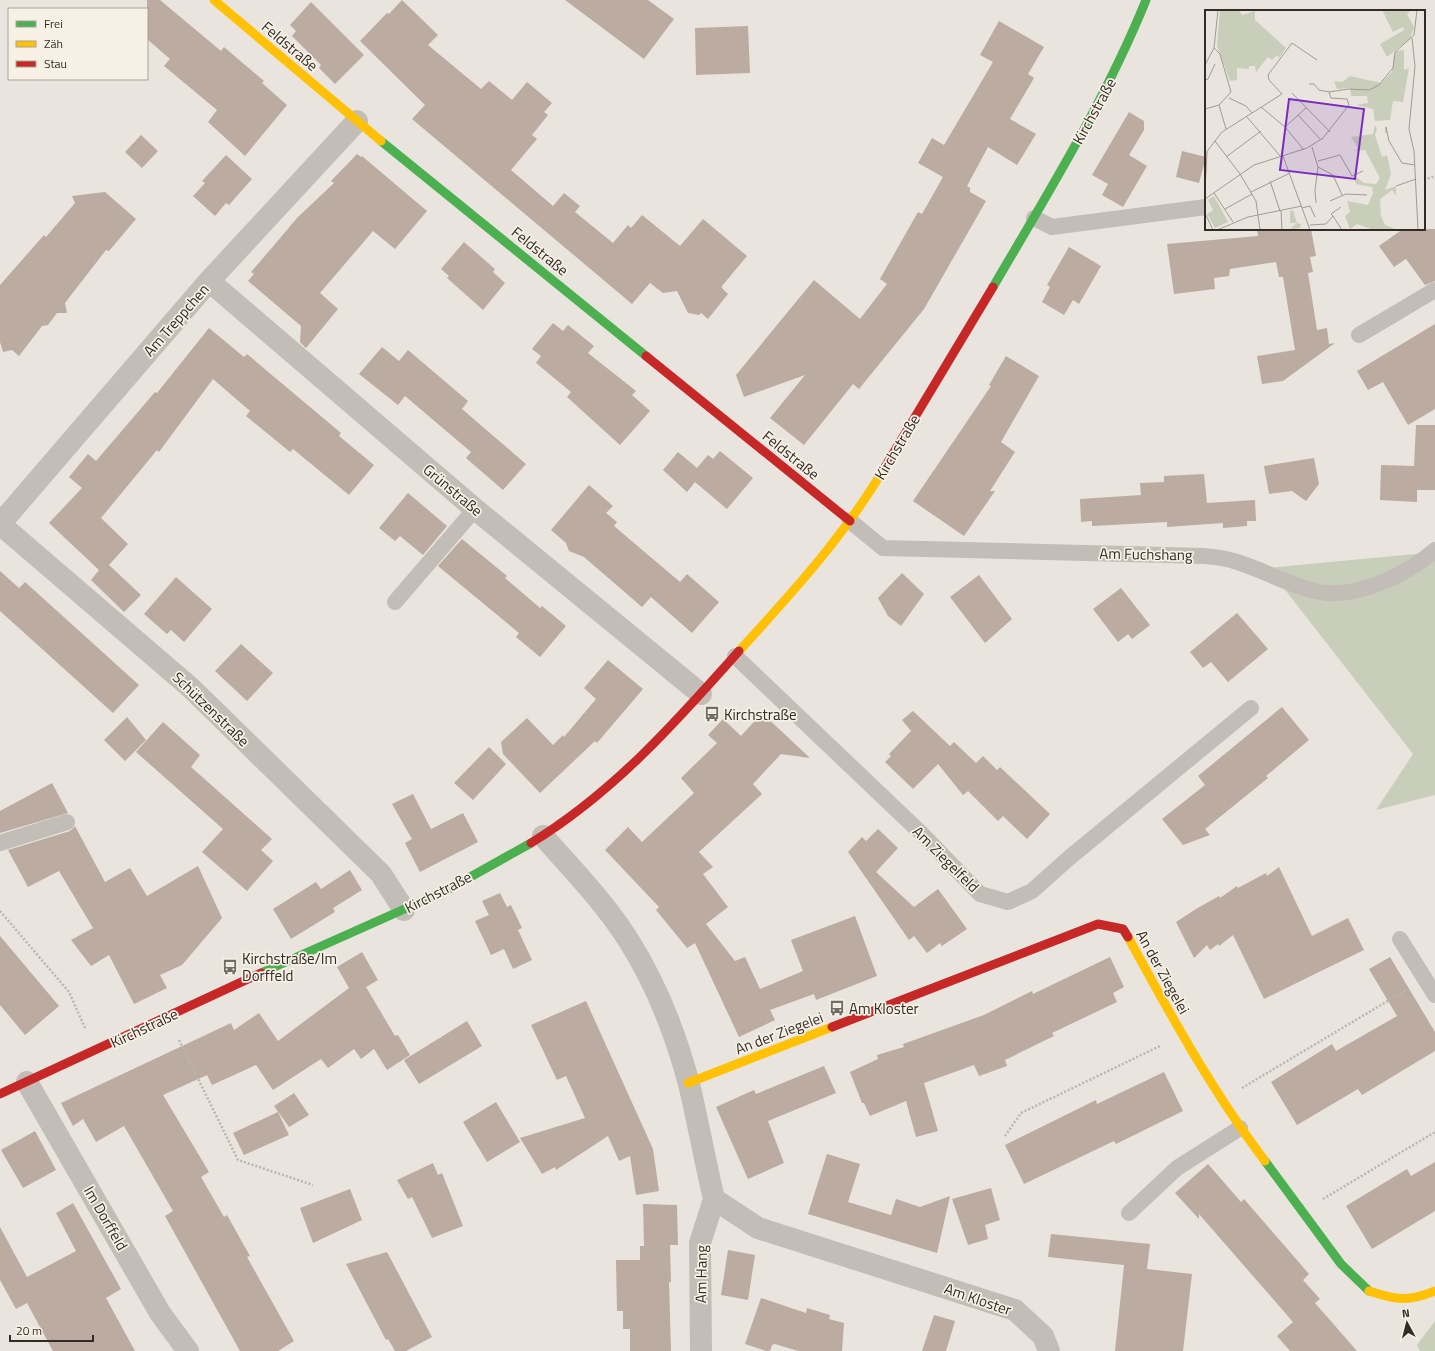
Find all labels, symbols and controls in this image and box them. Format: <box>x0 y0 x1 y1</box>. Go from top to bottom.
legend <box>8 8 148 80</box>
inset map <box>1205 10 1425 230</box>
text: Frei <box>44 14 63 33</box>
street label: Feldstraße <box>257 15 323 77</box>
text: Zäh <box>44 34 63 53</box>
text: Stau <box>44 54 67 73</box>
street label: Kirchstraße <box>1066 74 1122 148</box>
street label: Feldstraße <box>506 221 574 281</box>
street label: Am Treppchen <box>138 278 214 362</box>
street label: Kirchstraße <box>868 410 926 484</box>
street label: Feldstraße <box>757 425 825 485</box>
street label: Grünstraße <box>418 458 488 522</box>
street label: Am Fuchshang <box>1099 542 1193 566</box>
street label: Schützenstraße <box>167 666 255 752</box>
place label: Kirchstraße <box>724 703 797 726</box>
bus stop icon: Kirchstraße <box>703 705 721 723</box>
street label: Am Ziegelfeld <box>907 820 985 898</box>
street label: Kirchstraße <box>400 865 476 919</box>
street label: An der Ziegelei <box>1130 926 1196 1018</box>
place label: Kirchstraße/Im Dorffeld <box>242 947 337 987</box>
bus stop icon: Kirchstraße/Im Dorffeld <box>221 958 239 976</box>
place label: Am Kloster <box>849 997 919 1020</box>
bus stop icon: Am Kloster <box>828 999 846 1017</box>
street label: Kirchstraße <box>106 1002 182 1054</box>
street label: An der Ziegelei <box>732 1006 826 1060</box>
street label: Im Dorffeld <box>78 1181 134 1255</box>
street label: Am Hang <box>689 1244 713 1303</box>
street label: Am Kloster <box>941 1277 1015 1321</box>
north arrow <box>1387 1303 1427 1343</box>
text: N <box>1401 1305 1411 1321</box>
scale bar <box>10 1317 93 1343</box>
text: 20 m <box>16 1321 42 1340</box>

